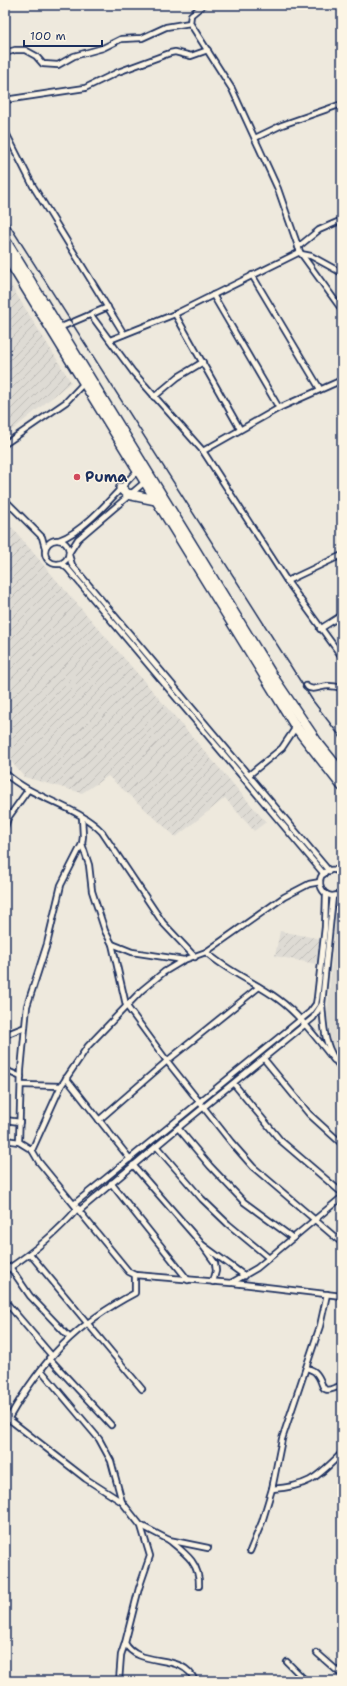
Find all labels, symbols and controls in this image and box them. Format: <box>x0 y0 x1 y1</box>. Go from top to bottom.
scale bar <box>24 22 102 48</box>
text: 100 m <box>30 28 66 44</box>
place label: Puma <box>85 467 128 487</box>
marker: Puma <box>72 472 82 482</box>

